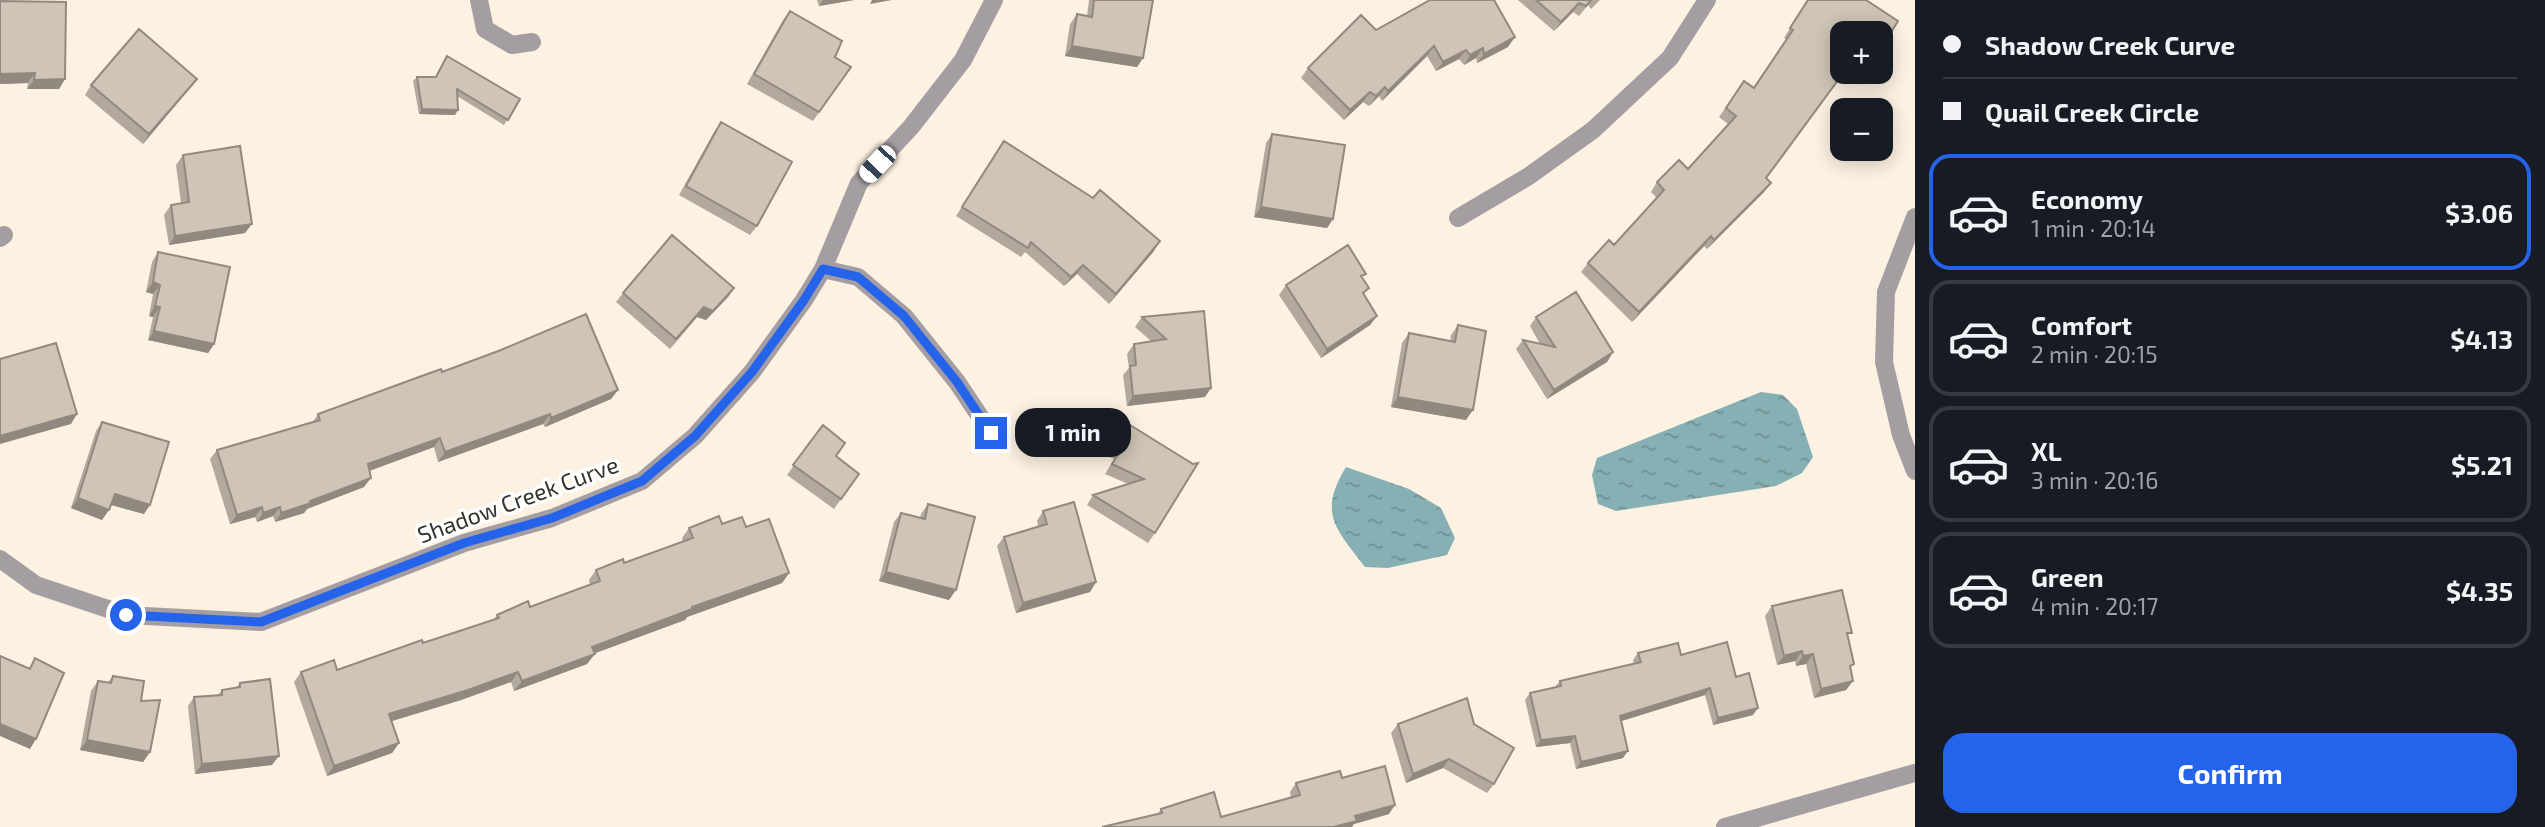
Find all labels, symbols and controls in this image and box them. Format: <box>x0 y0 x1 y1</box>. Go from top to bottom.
map controls <box>1830 21 1893 161</box>
button: + <box>1830 21 1893 84</box>
text: Shadow Creek Curve <box>1985 29 2235 60</box>
text: Quail Creek Circle <box>1985 96 2199 127</box>
button: − <box>1830 98 1893 161</box>
car <box>855 141 900 187</box>
icon: car <box>1947 181 2010 244</box>
text: Economy <box>2031 183 2143 214</box>
text: $3.06 <box>2445 197 2513 228</box>
text: 1 min · 20:14 <box>2031 214 2156 242</box>
icon: car <box>1947 307 2010 370</box>
text: Comfort <box>2031 309 2132 340</box>
text: $4.13 <box>2450 323 2513 354</box>
text: 2 min · 20:15 <box>2031 340 2158 368</box>
callout: 1 min <box>1016 408 1131 458</box>
route end <box>975 417 1007 449</box>
text: 1 min <box>1045 418 1101 446</box>
icon: car <box>1947 433 2010 496</box>
text: XL <box>2031 435 2062 466</box>
text: $5.21 <box>2451 449 2513 480</box>
street label: Shadow Creek Curve <box>413 450 622 548</box>
text: 3 min · 20:16 <box>2031 466 2158 494</box>
icon: car <box>1947 559 2010 622</box>
text: Green <box>2031 561 2104 592</box>
text: $4.35 <box>2446 575 2513 606</box>
text: 4 min · 20:17 <box>2031 592 2158 620</box>
route start <box>110 599 142 631</box>
button: Confirm <box>1943 733 2517 813</box>

